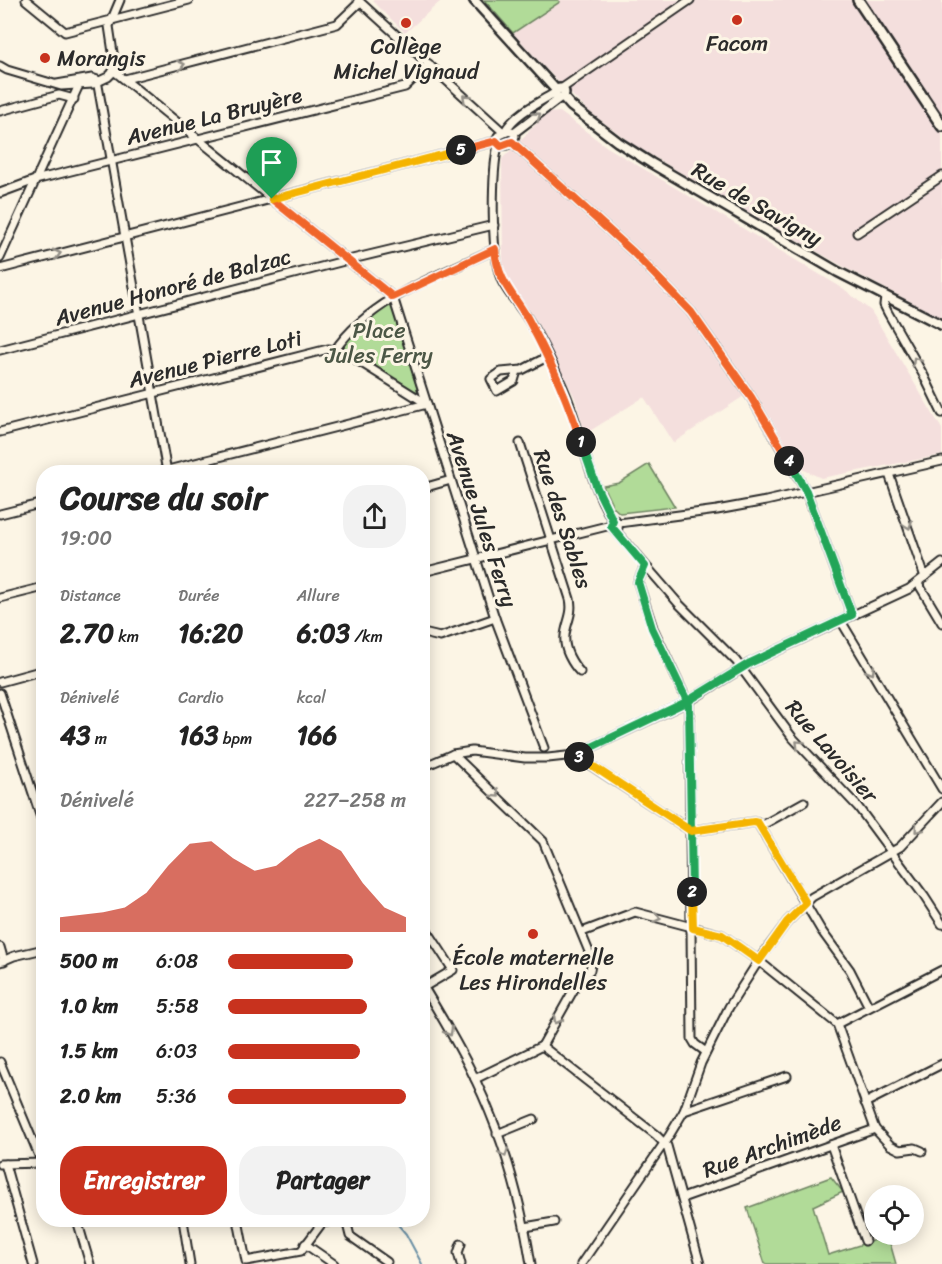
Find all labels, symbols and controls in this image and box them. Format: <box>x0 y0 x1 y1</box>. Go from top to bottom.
marker: Facom <box>730 13 744 27</box>
marker: Collège Michel Vignaud <box>399 16 413 30</box>
place label: Facom <box>706 24 768 63</box>
place label: Collège Michel Vignaud <box>333 27 480 91</box>
place label: Morangis <box>57 39 146 78</box>
marker: Morangis <box>38 51 52 65</box>
one-way arrow <box>176 59 186 72</box>
street label: Avenue La Bruyère <box>121 75 306 157</box>
one-way arrow <box>463 94 473 105</box>
one-way arrow <box>531 112 542 123</box>
pin: 5 <box>446 135 476 165</box>
text: 5 <box>456 135 466 164</box>
pin <box>246 137 297 199</box>
icon: arrive <box>255 146 288 179</box>
street label: Rue de Savigny <box>684 151 830 258</box>
street label: Avenue Honoré de Balzac <box>49 237 296 338</box>
one-way arrow <box>51 249 61 262</box>
park label: Place Jules Ferry <box>324 311 433 375</box>
street label: Avenue Pierre Loti <box>123 318 307 400</box>
one-way arrow <box>912 356 923 367</box>
street label: Avenue Jules Ferry <box>435 425 529 613</box>
pin: 1 <box>566 427 596 457</box>
text: 1 <box>578 427 584 456</box>
street label: Rue des Sables <box>522 444 604 595</box>
pin: 4 <box>774 446 804 476</box>
text: 4 <box>784 446 794 475</box>
text: Course du soir <box>60 469 266 527</box>
button: share <box>343 485 406 548</box>
one-way arrow <box>901 519 913 530</box>
text: 19:00 <box>60 521 112 556</box>
text: Distance <box>60 581 121 610</box>
text: Durée <box>178 581 219 610</box>
text: Allure <box>297 581 340 610</box>
text: 2.70 <box>60 610 114 656</box>
text: 16:20 <box>178 610 244 656</box>
text: 6:03 <box>297 610 350 656</box>
text: km <box>114 622 139 651</box>
text: /km <box>350 622 383 651</box>
one-way arrow <box>863 665 875 675</box>
text: Dénivelé <box>60 683 119 712</box>
text: Cardio <box>178 683 224 712</box>
text: kcal <box>297 683 326 712</box>
street label: Rue Lavoisier <box>775 690 889 813</box>
text: 43 <box>60 712 91 758</box>
text: 163 <box>178 712 219 758</box>
text: 166 <box>297 712 337 758</box>
text: m <box>91 724 107 753</box>
text: bpm <box>219 724 252 753</box>
one-way arrow <box>795 741 806 751</box>
pin: 3 <box>564 742 594 772</box>
text: 3 <box>575 742 583 771</box>
text: Dénivelé <box>60 783 134 818</box>
text: 227–258 m <box>304 783 406 818</box>
one-way arrow <box>489 787 499 798</box>
one-way arrow <box>914 822 925 832</box>
pin: 2 <box>677 877 707 907</box>
text: 2 <box>687 877 697 906</box>
one-way arrow <box>651 911 662 923</box>
marker: École maternelle Les Hirondelles <box>526 927 540 941</box>
place label: École maternelle Les Hirondelles <box>452 938 614 1002</box>
text: 500 m <box>60 944 118 979</box>
text: 6:08 <box>156 944 198 979</box>
text: 1.0 km <box>60 989 118 1024</box>
text: 5:58 <box>156 989 199 1024</box>
one-way arrow <box>552 1013 564 1024</box>
one-way arrow <box>442 1026 453 1036</box>
text: 1.5 km <box>60 1034 118 1069</box>
text: 6:03 <box>156 1034 197 1069</box>
text: 2.0 km <box>60 1079 121 1114</box>
text: 5:36 <box>156 1079 197 1114</box>
street label: Rue Archimède <box>697 1103 847 1189</box>
button: Enregistrer <box>60 1146 227 1215</box>
button: Partager <box>239 1146 406 1215</box>
one-way arrow <box>497 1147 510 1158</box>
map controls <box>864 1185 924 1245</box>
button: locate <box>864 1185 924 1245</box>

